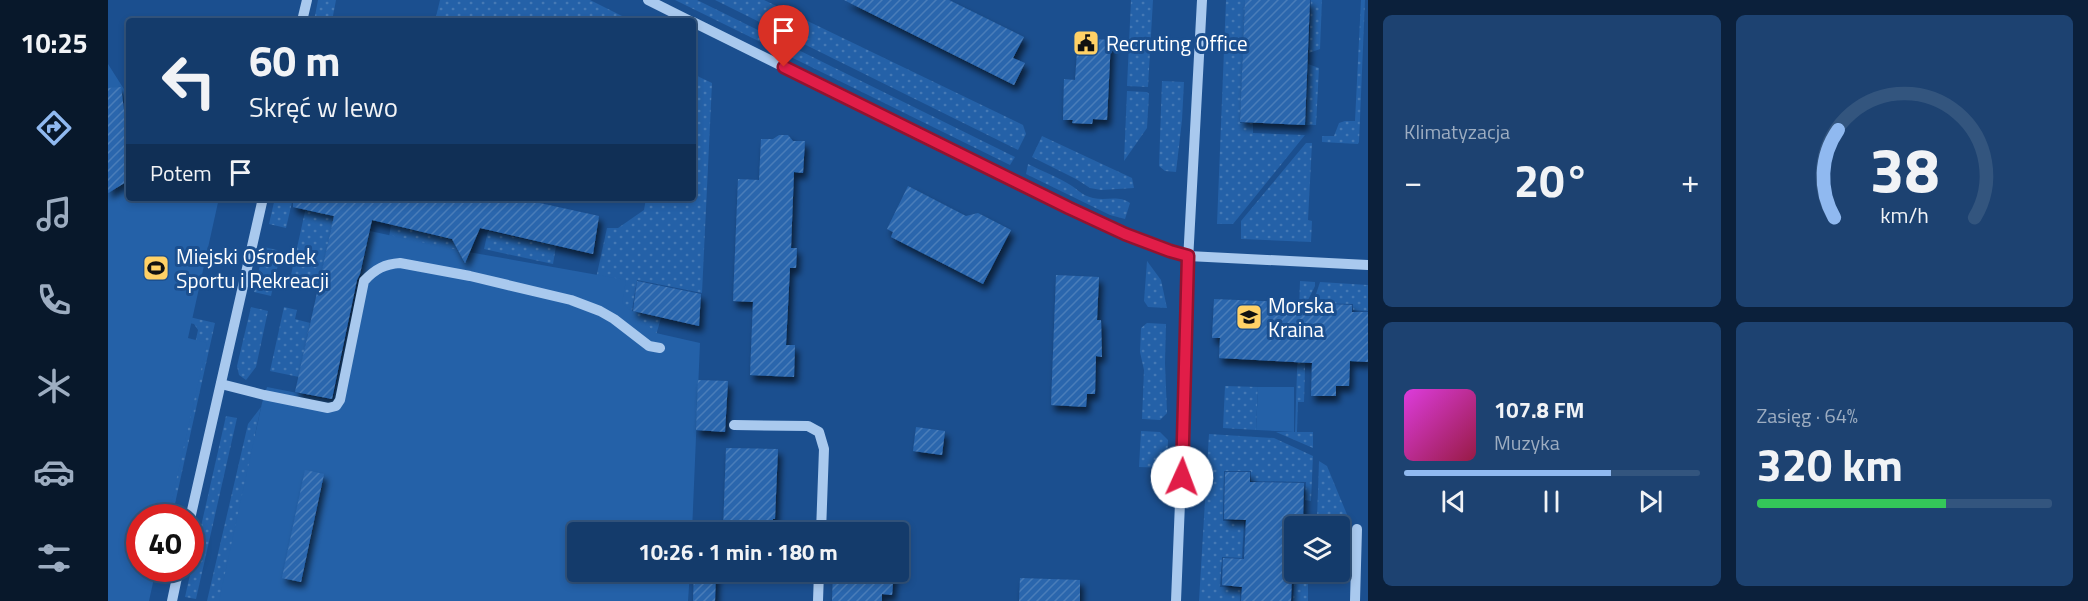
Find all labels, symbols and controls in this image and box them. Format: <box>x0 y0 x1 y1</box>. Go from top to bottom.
pin <box>758 5 809 67</box>
icon: arrive <box>767 14 800 47</box>
text: 10:25 <box>20 22 88 63</box>
place label: Recruting Office <box>1106 27 1248 59</box>
text: 60 m <box>249 28 341 92</box>
public building icon: Recruting Office <box>1071 28 1101 58</box>
icon: left <box>150 42 228 120</box>
text: Skręć w lewo <box>249 86 398 127</box>
icon: directions <box>33 107 75 149</box>
text: Klimatyzacja <box>1404 116 1510 147</box>
text: 38 <box>1869 121 1939 216</box>
text: 20° <box>1514 146 1590 214</box>
text: Potem <box>150 156 212 190</box>
icon: arrive <box>224 156 257 189</box>
text: − <box>1404 156 1422 206</box>
text: + <box>1681 156 1699 206</box>
icon: music <box>33 193 75 235</box>
text: km/h <box>1880 199 1929 231</box>
place label: Miejski Ośrodek Sportu i Rekreacji <box>176 240 329 296</box>
sports icon: Miejski Ośrodek Sportu i Rekreacji <box>141 253 171 283</box>
icon: phone <box>33 279 75 321</box>
place label: Morska Kraina <box>1268 289 1335 345</box>
school or university icon: Morska Kraina <box>1234 302 1264 332</box>
icon: climate <box>33 365 75 407</box>
text: 107.8 FM <box>1494 393 1584 427</box>
text: Zasięg · 64% <box>1757 400 1858 431</box>
text: Muzyka <box>1494 427 1560 458</box>
text: 320 km <box>1757 430 1903 498</box>
position arrow <box>1150 445 1214 509</box>
icon: car <box>33 451 75 493</box>
icon: previous <box>1437 485 1470 518</box>
icon: pause <box>1535 485 1568 518</box>
icon: next <box>1634 485 1667 518</box>
speed limit sign: 40 <box>126 504 204 582</box>
map controls <box>1284 516 1350 582</box>
button: layers <box>1284 516 1350 582</box>
text: 10:26 · 1 min · 180 m <box>638 535 838 569</box>
icon: filters <box>33 537 75 579</box>

